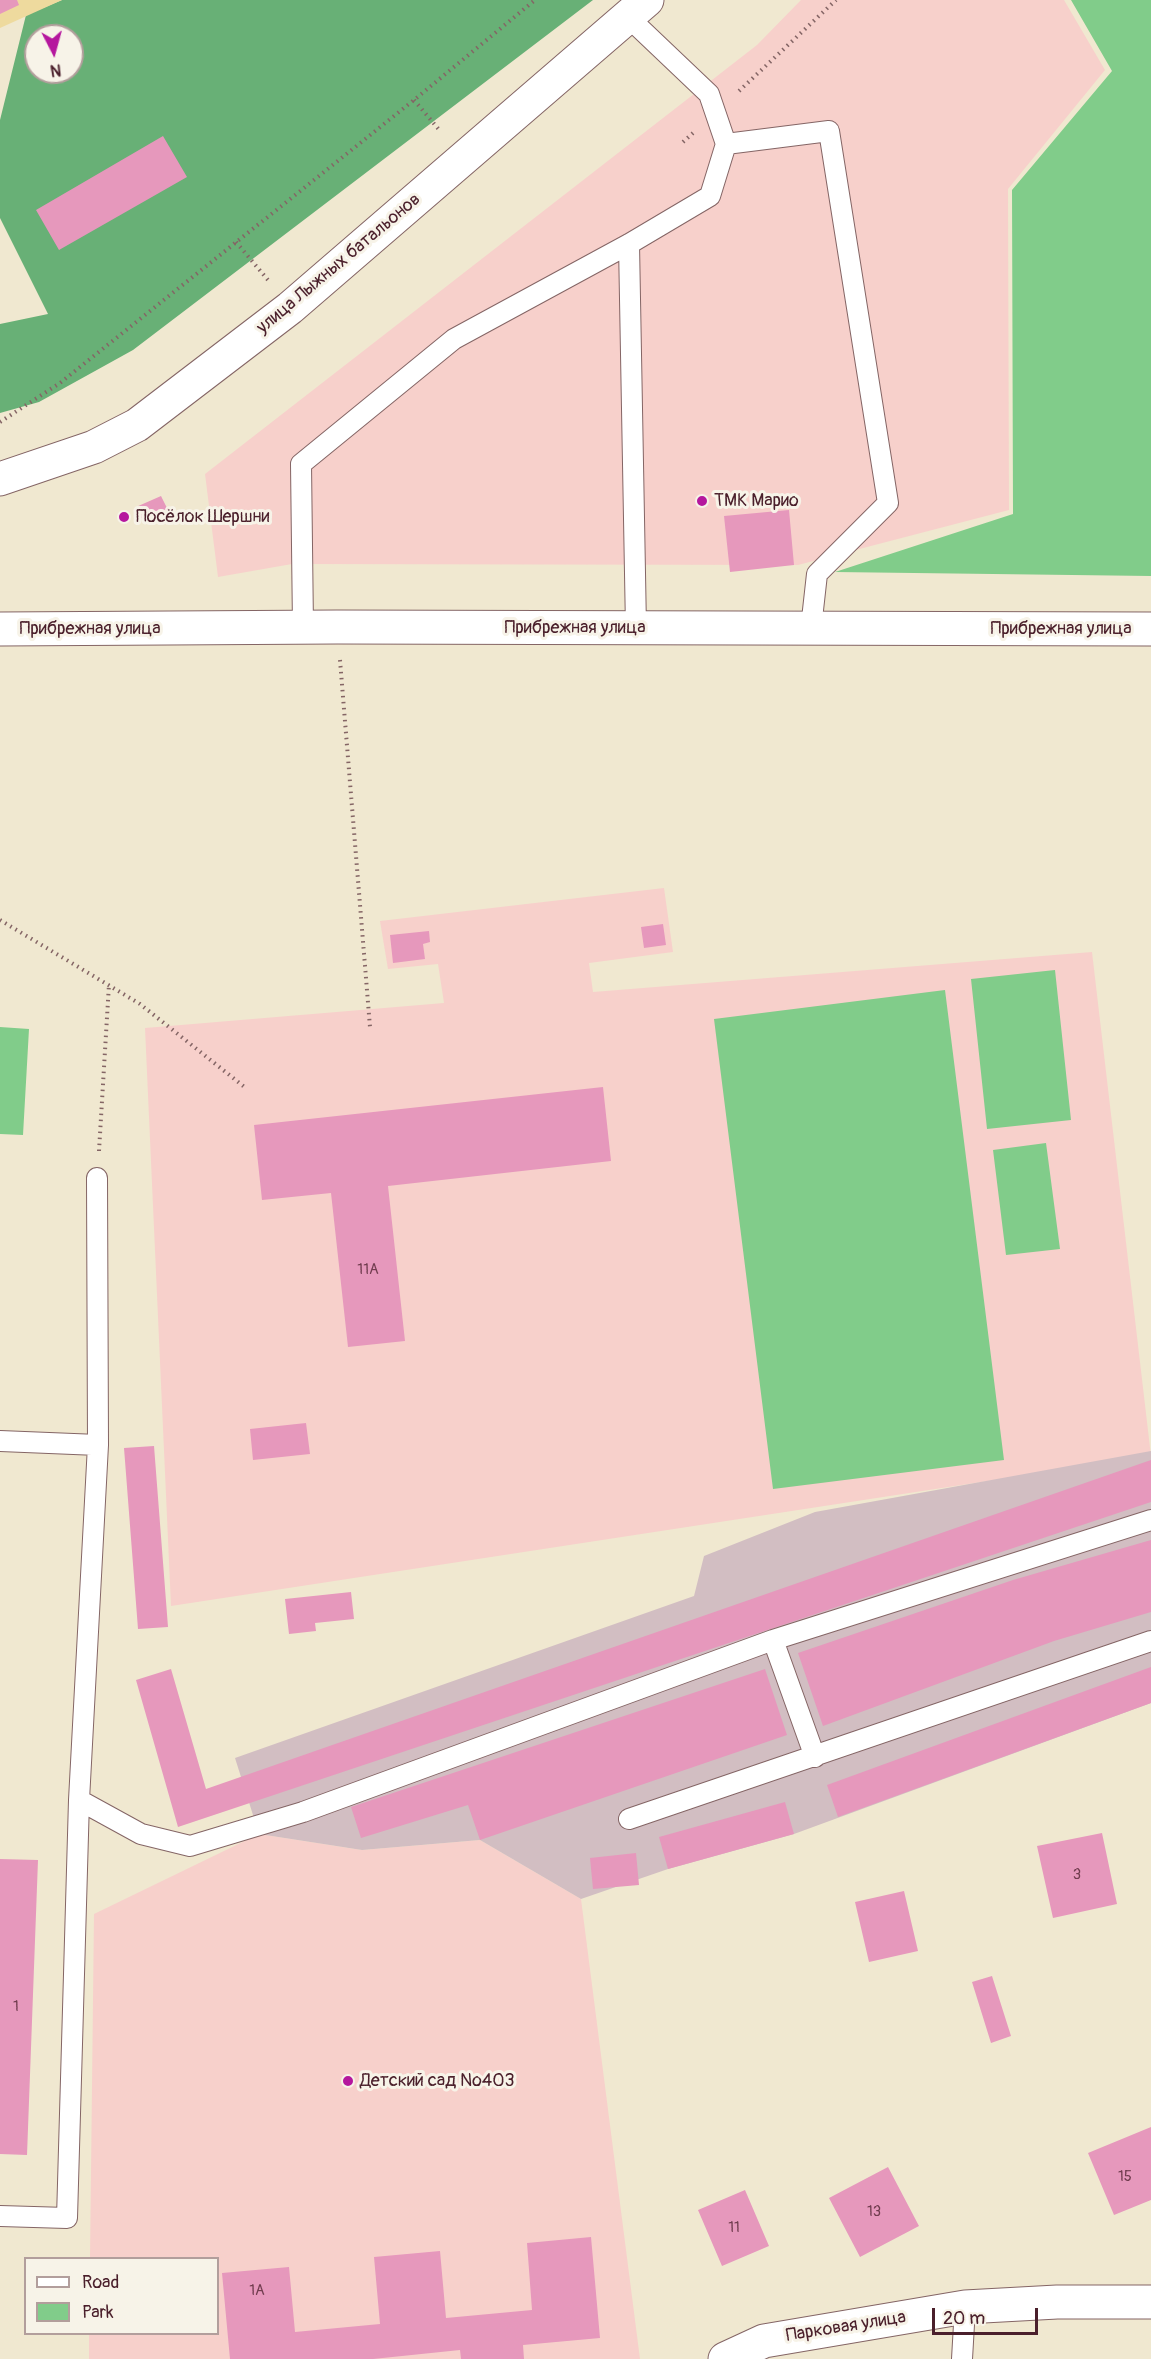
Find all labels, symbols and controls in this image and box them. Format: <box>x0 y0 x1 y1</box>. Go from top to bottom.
north arrow <box>24 24 84 84</box>
text: N <box>49 59 62 80</box>
street label: улица Лыжных батальонов <box>253 189 425 339</box>
place label: ТМК Марио <box>714 490 799 512</box>
marker: ТМК Марио <box>695 494 709 508</box>
place label: Посёлок Шершни <box>136 506 269 528</box>
marker: Посёлок Шершни <box>117 510 131 524</box>
street label: Прибрежная улица <box>504 617 646 639</box>
street label: Прибрежная улица <box>19 618 161 640</box>
street label: Прибрежная улица <box>990 618 1132 640</box>
house number: 11А <box>357 1261 379 1279</box>
house number: 3 <box>1073 1866 1081 1884</box>
house number: 1 <box>13 1998 19 2016</box>
place label: Детский сад №403 <box>360 2070 515 2092</box>
marker: Детский сад №403 <box>341 2074 355 2088</box>
house number: 15 <box>1118 2168 1132 2186</box>
house number: 13 <box>867 2203 881 2221</box>
house number: 11 <box>728 2219 740 2237</box>
legend <box>24 2257 219 2335</box>
text: Road <box>82 2271 119 2294</box>
house number: 1А <box>249 2282 265 2300</box>
scale bar <box>935 2296 1042 2334</box>
text: Park <box>82 2301 114 2324</box>
street label: Парковая улица <box>785 2307 907 2347</box>
text: 20 m <box>943 2307 985 2330</box>

